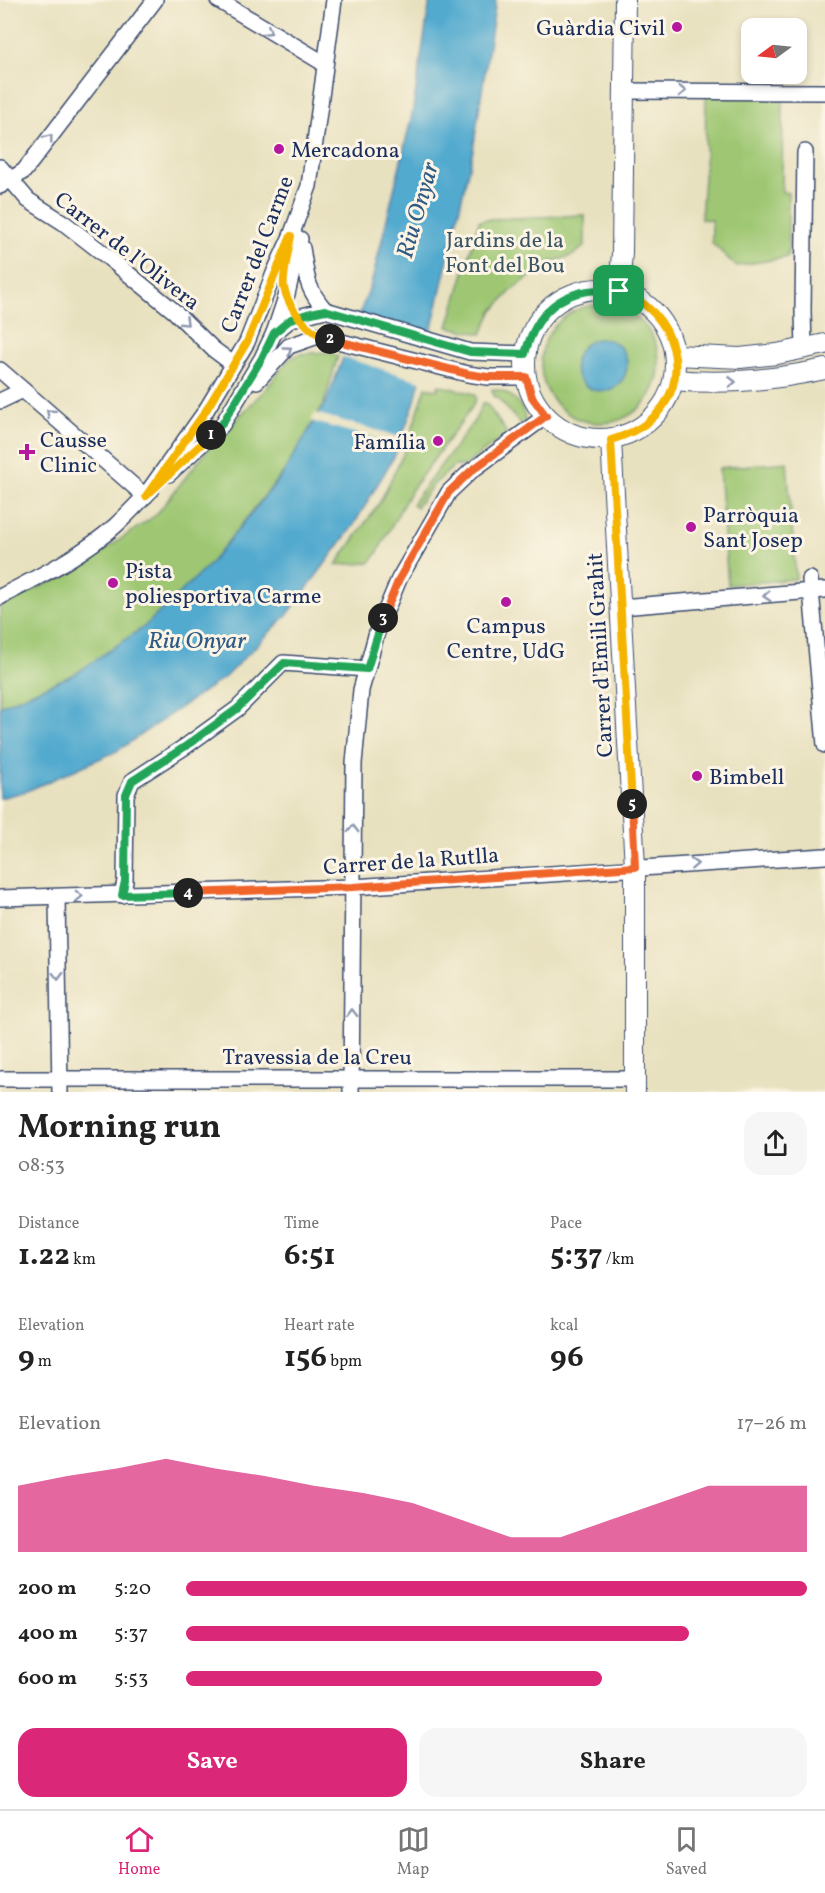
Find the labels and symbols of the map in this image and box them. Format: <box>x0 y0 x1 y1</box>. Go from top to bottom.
place label: Guàrdia Civil <box>536 14 665 45</box>
north arrow <box>741 18 807 84</box>
marker: Guàrdia Civil <box>670 20 684 34</box>
one-way arrow <box>262 23 272 35</box>
one-way arrow <box>678 85 687 97</box>
one-way arrow <box>42 133 53 144</box>
place label: Mercadona <box>291 136 400 167</box>
marker: Mercadona <box>272 142 286 156</box>
water label: Riu Onyar <box>389 158 449 263</box>
street label: Carrer del Carme <box>214 172 303 338</box>
street label: Carrer de l'Olivera <box>47 185 206 319</box>
park label: Jardins de la Font del Bou <box>445 226 565 282</box>
pin <box>593 265 644 316</box>
one-way arrow <box>178 315 189 326</box>
pin: 2 <box>315 324 345 354</box>
one-way arrow <box>281 346 292 357</box>
one-way arrow <box>728 376 737 389</box>
one-way arrow <box>46 409 57 420</box>
pin: 1 <box>196 420 226 450</box>
place label: Causse Clinic <box>40 426 107 482</box>
place label: Família <box>354 428 426 459</box>
marker: Família <box>431 434 445 448</box>
marker: Causse Clinic <box>18 443 36 461</box>
place label: Parròquia Sant Josep <box>703 501 803 557</box>
marker: Parròquia Sant Josep <box>684 520 698 534</box>
street label: Carrer d'Emili Grahit <box>581 551 622 758</box>
place label: Pista poliesportiva Carme <box>125 557 321 613</box>
marker: Pista poliesportiva Carme <box>106 576 120 590</box>
one-way arrow <box>762 589 771 602</box>
marker: Campus Centre, UdG <box>499 595 513 609</box>
pin: 3 <box>368 603 398 633</box>
place label: Campus Centre, UdG <box>447 612 565 668</box>
water label: Riu Onyar <box>148 625 247 659</box>
place label: Bimbell <box>709 763 784 794</box>
marker: Bimbell <box>690 769 704 783</box>
pin: 5 <box>617 789 647 819</box>
one-way arrow <box>347 824 359 833</box>
street label: Carrer de la Rutlla <box>322 841 500 884</box>
one-way arrow <box>689 858 698 871</box>
pin: 4 <box>173 878 203 908</box>
one-way arrow <box>75 890 84 902</box>
one-way arrow <box>52 972 64 981</box>
one-way arrow <box>346 1008 358 1017</box>
street label: Travessia de la Creu <box>222 1043 412 1074</box>

